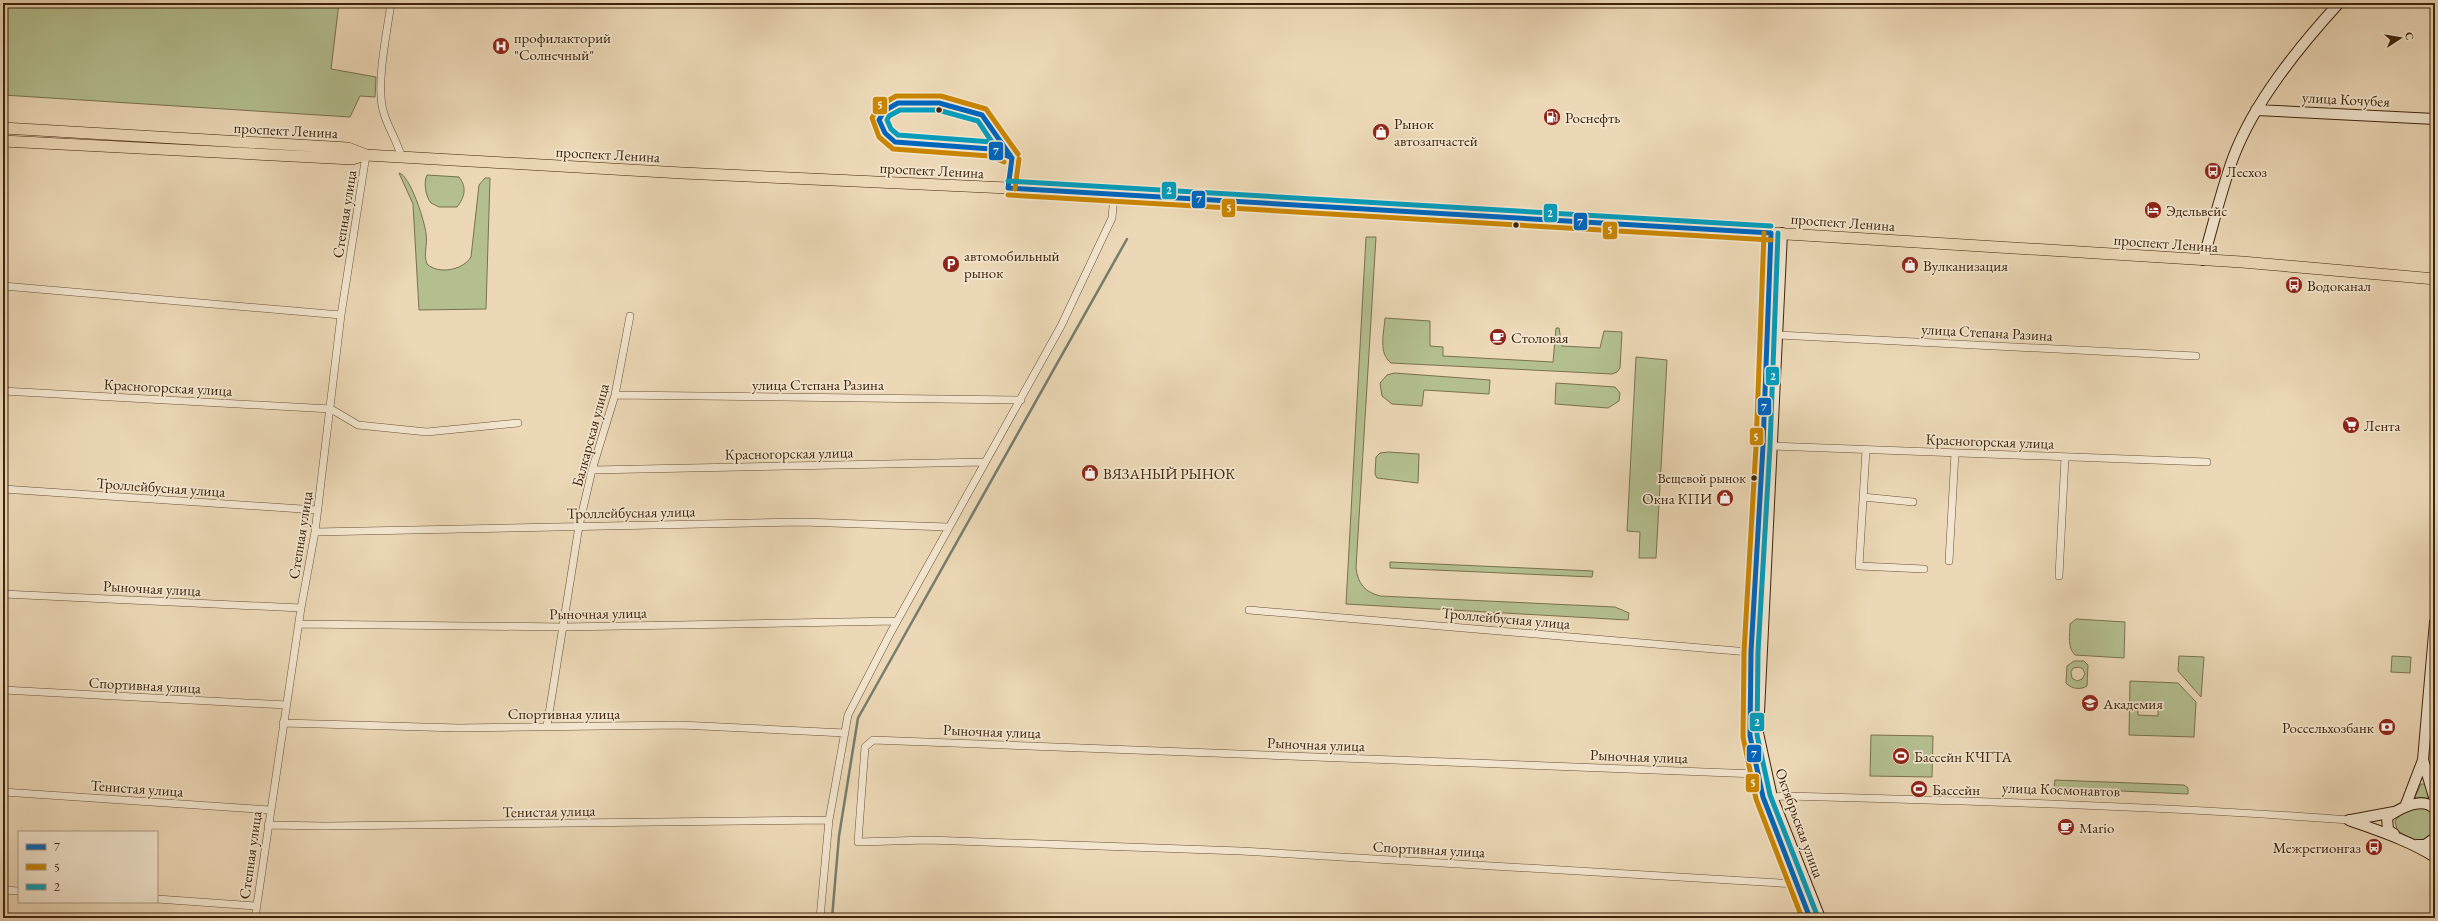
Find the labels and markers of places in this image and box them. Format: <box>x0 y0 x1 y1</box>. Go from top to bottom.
place label: профилакторий "Солнечный" <box>514 28 611 64</box>
hospital icon: профилакторий "Солнечный" <box>491 36 511 56</box>
unlabelled marker <box>934 105 944 115</box>
fuel station icon: Роснефть <box>1542 107 1562 127</box>
place label: Роснефть <box>1565 108 1620 127</box>
place label: Рынок автозапчастей <box>1394 114 1478 150</box>
shop icon: Рынок автозапчастей <box>1371 122 1391 142</box>
bus stop icon: Лесхоз <box>2203 161 2223 181</box>
place label: Лесхоз <box>2226 162 2267 181</box>
hotel icon: Эдельвейс <box>2143 200 2163 220</box>
place label: Эдельвейс <box>2166 201 2227 220</box>
unlabelled marker <box>1511 220 1521 230</box>
place label: автомобильный рынок <box>964 246 1060 282</box>
parking icon: автомобильный рынок <box>941 254 961 274</box>
shop icon: Вулканизация <box>1900 255 1920 275</box>
place label: Вулканизация <box>1923 256 2008 275</box>
bus stop icon: Водоканал <box>2284 275 2304 295</box>
place label: Водоканал <box>2307 276 2371 295</box>
cafe icon: Столовая <box>1488 327 1508 347</box>
place label: Столовая <box>1511 328 1569 347</box>
supermarket icon: Лента <box>2341 415 2361 435</box>
place label: Лента <box>2364 416 2400 435</box>
shop icon: ВЯЗАНЫЙ РЫНОК <box>1080 463 1100 483</box>
place label: ВЯЗАНЫЙ РЫНОК <box>1103 464 1235 483</box>
place label: Вещевой рынок <box>1657 469 1746 487</box>
marker: Вещевой рынок <box>1749 473 1759 483</box>
shop icon: Окна КПИ <box>1715 488 1735 508</box>
place label: Окна КПИ <box>1642 489 1712 508</box>
school or university icon: Академия <box>2080 693 2100 713</box>
place label: Академия <box>2102 694 2163 713</box>
bank icon: Россельхозбанк <box>2377 717 2397 737</box>
place label: Россельхозбанк <box>2282 718 2374 737</box>
sports icon: Бассейн КЧГТА <box>1891 746 1911 766</box>
place label: Бассейн КЧГТА <box>1914 747 2013 766</box>
sports icon: Бассейн <box>1909 779 1929 799</box>
place label: Бассейн <box>1932 780 1980 799</box>
cafe icon: Mario <box>2056 817 2076 837</box>
place label: Mario <box>2079 818 2114 837</box>
bus stop icon: Межрегионгаз <box>2364 837 2384 857</box>
place label: Межрегионгаз <box>2273 838 2361 857</box>

